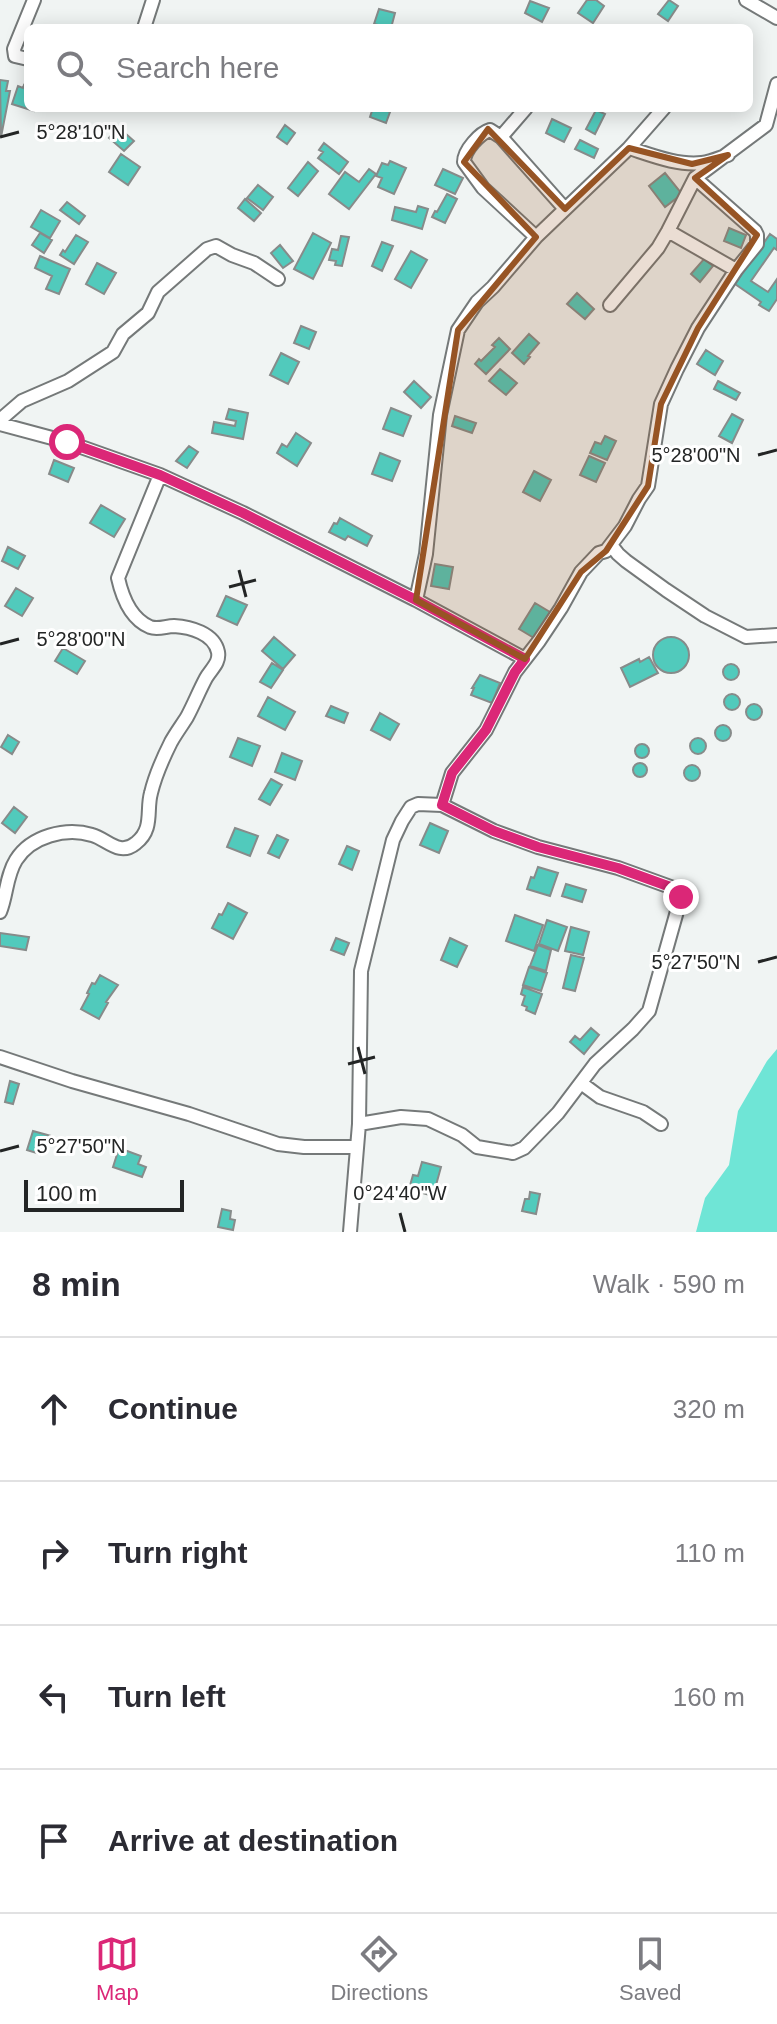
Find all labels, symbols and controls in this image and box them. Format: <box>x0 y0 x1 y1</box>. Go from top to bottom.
search box <box>24 24 753 112</box>
icon: search <box>52 46 96 90</box>
text: Search here <box>116 51 279 84</box>
text: 5°28'10"N <box>37 121 125 143</box>
route start <box>49 424 85 460</box>
text: 5°28'00"N <box>652 444 740 466</box>
text: 5°28'00"N <box>37 628 125 650</box>
route end <box>663 879 699 915</box>
text: 5°27'50"N <box>652 951 740 973</box>
text: 5°27'50"N <box>37 1135 125 1157</box>
scale bar <box>24 1176 184 1212</box>
text: 100 m <box>36 1181 97 1206</box>
text: 0°24'40"W <box>353 1182 447 1204</box>
text: 8 min <box>32 1265 121 1303</box>
text: Walk · 590 m <box>593 1269 745 1299</box>
icon: ahead <box>32 1387 76 1431</box>
text: Continue <box>108 1392 238 1425</box>
text: 320 m <box>673 1394 745 1424</box>
icon: right <box>32 1531 76 1575</box>
text: Turn right <box>108 1536 247 1569</box>
text: 110 m <box>675 1538 745 1568</box>
icon: left <box>32 1675 76 1719</box>
text: Turn left <box>108 1680 226 1713</box>
text: 160 m <box>673 1682 745 1712</box>
icon: arrive <box>32 1819 76 1863</box>
text: Arrive at destination <box>108 1824 398 1857</box>
tab: Map <box>95 1932 139 2006</box>
tab: Directions <box>330 1932 428 2006</box>
tab: Saved <box>619 1932 682 2006</box>

